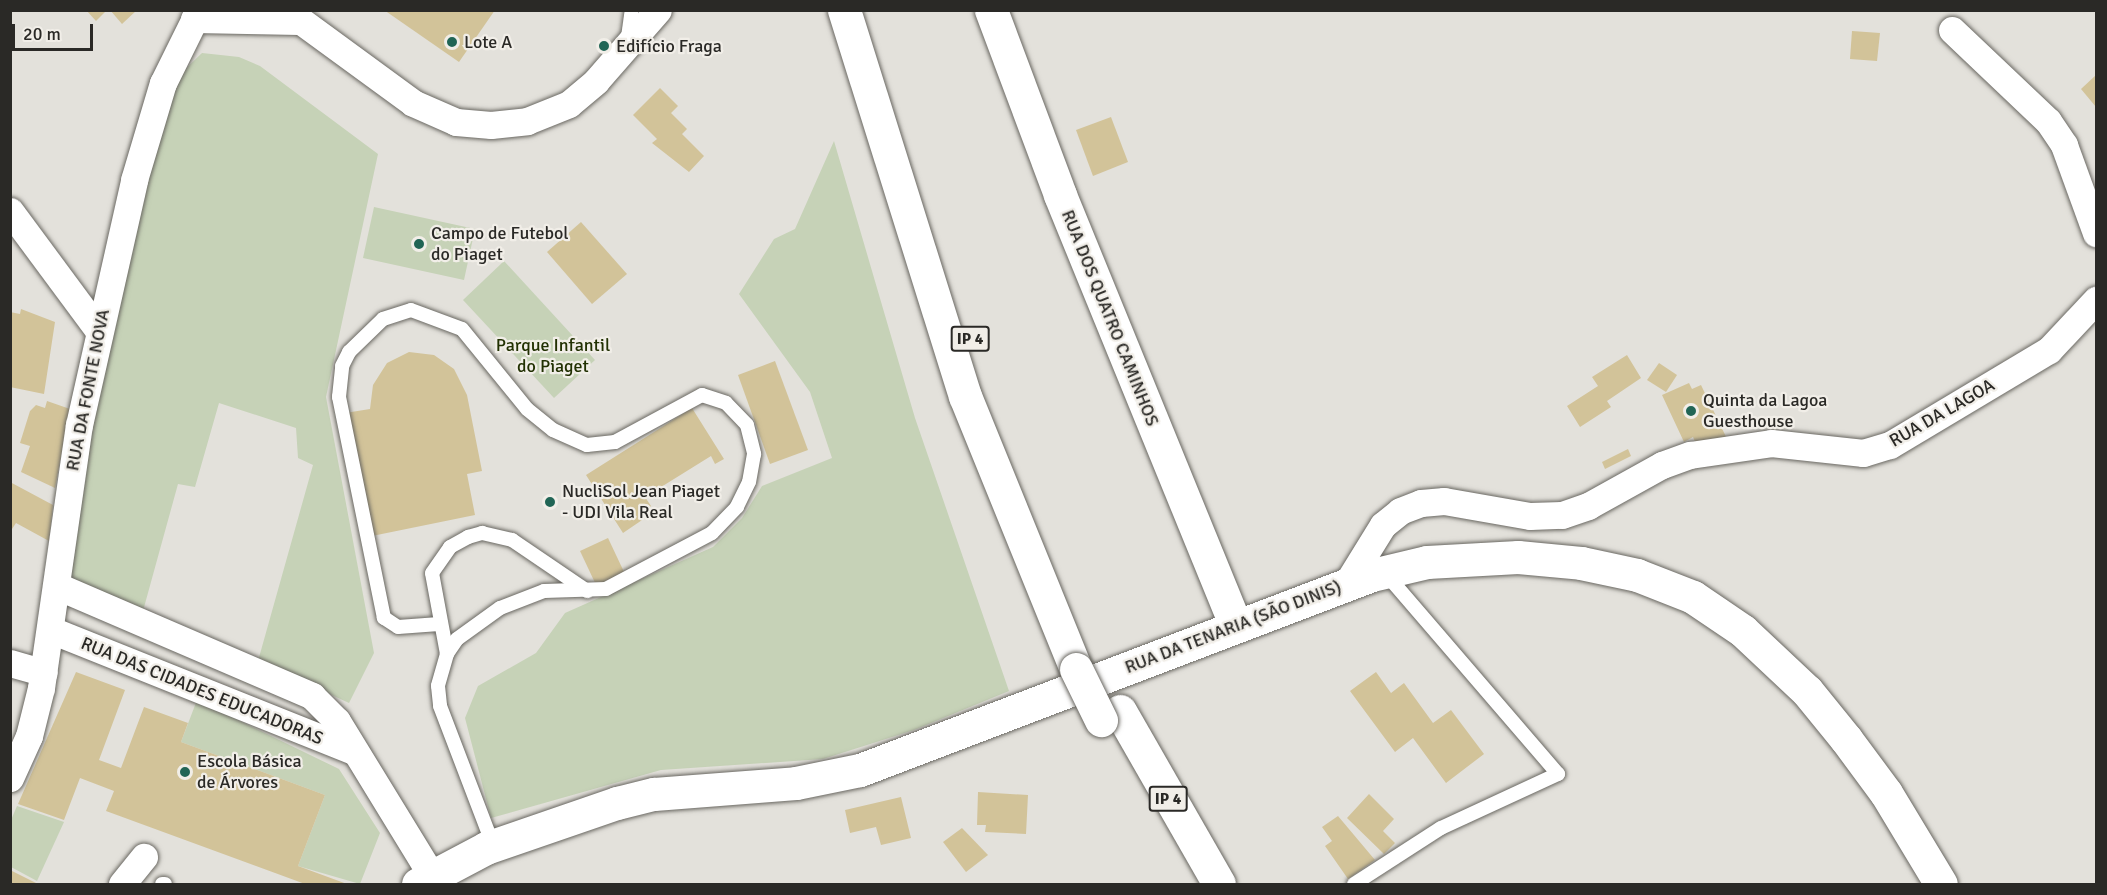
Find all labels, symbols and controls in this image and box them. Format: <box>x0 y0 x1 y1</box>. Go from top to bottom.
scale bar <box>15 12 96 50</box>
text: 20 m <box>23 23 61 45</box>
place label: Lote A <box>464 31 512 53</box>
marker: Lote A <box>445 35 459 49</box>
place label: Edifício Fraga <box>616 35 722 57</box>
marker: Edifício Fraga <box>597 39 611 53</box>
street label: RUA DOS QUATRO CAMINHOS <box>1057 207 1163 429</box>
place label: Campo de Futebol do Piaget <box>431 223 569 266</box>
marker: Campo de Futebol do Piaget <box>412 237 426 251</box>
street label: RUA DA FONTE NOVA <box>62 307 114 473</box>
road number: IP 4 <box>950 326 990 352</box>
park label: Parque Infantil do Piaget <box>496 335 610 378</box>
street label: RUA DA LAGOA <box>1886 374 1998 452</box>
place label: Quinta da Lagoa Guesthouse <box>1703 390 1827 432</box>
marker: Quinta da Lagoa Guesthouse <box>1684 404 1698 418</box>
place label: NucliSol Jean Piaget - UDI Vila Real <box>562 481 720 524</box>
marker: NucliSol Jean Piaget - UDI Vila Real <box>543 495 557 509</box>
street label: RUA DA TENARIA (SÃO DINIS) <box>1122 576 1344 678</box>
street label: RUA DAS CIDADES EDUCADORAS <box>78 632 326 750</box>
place label: Escola Básica de Árvores <box>197 751 302 794</box>
marker: Escola Básica de Árvores <box>178 765 192 779</box>
road number: IP 4 <box>1148 786 1188 812</box>

